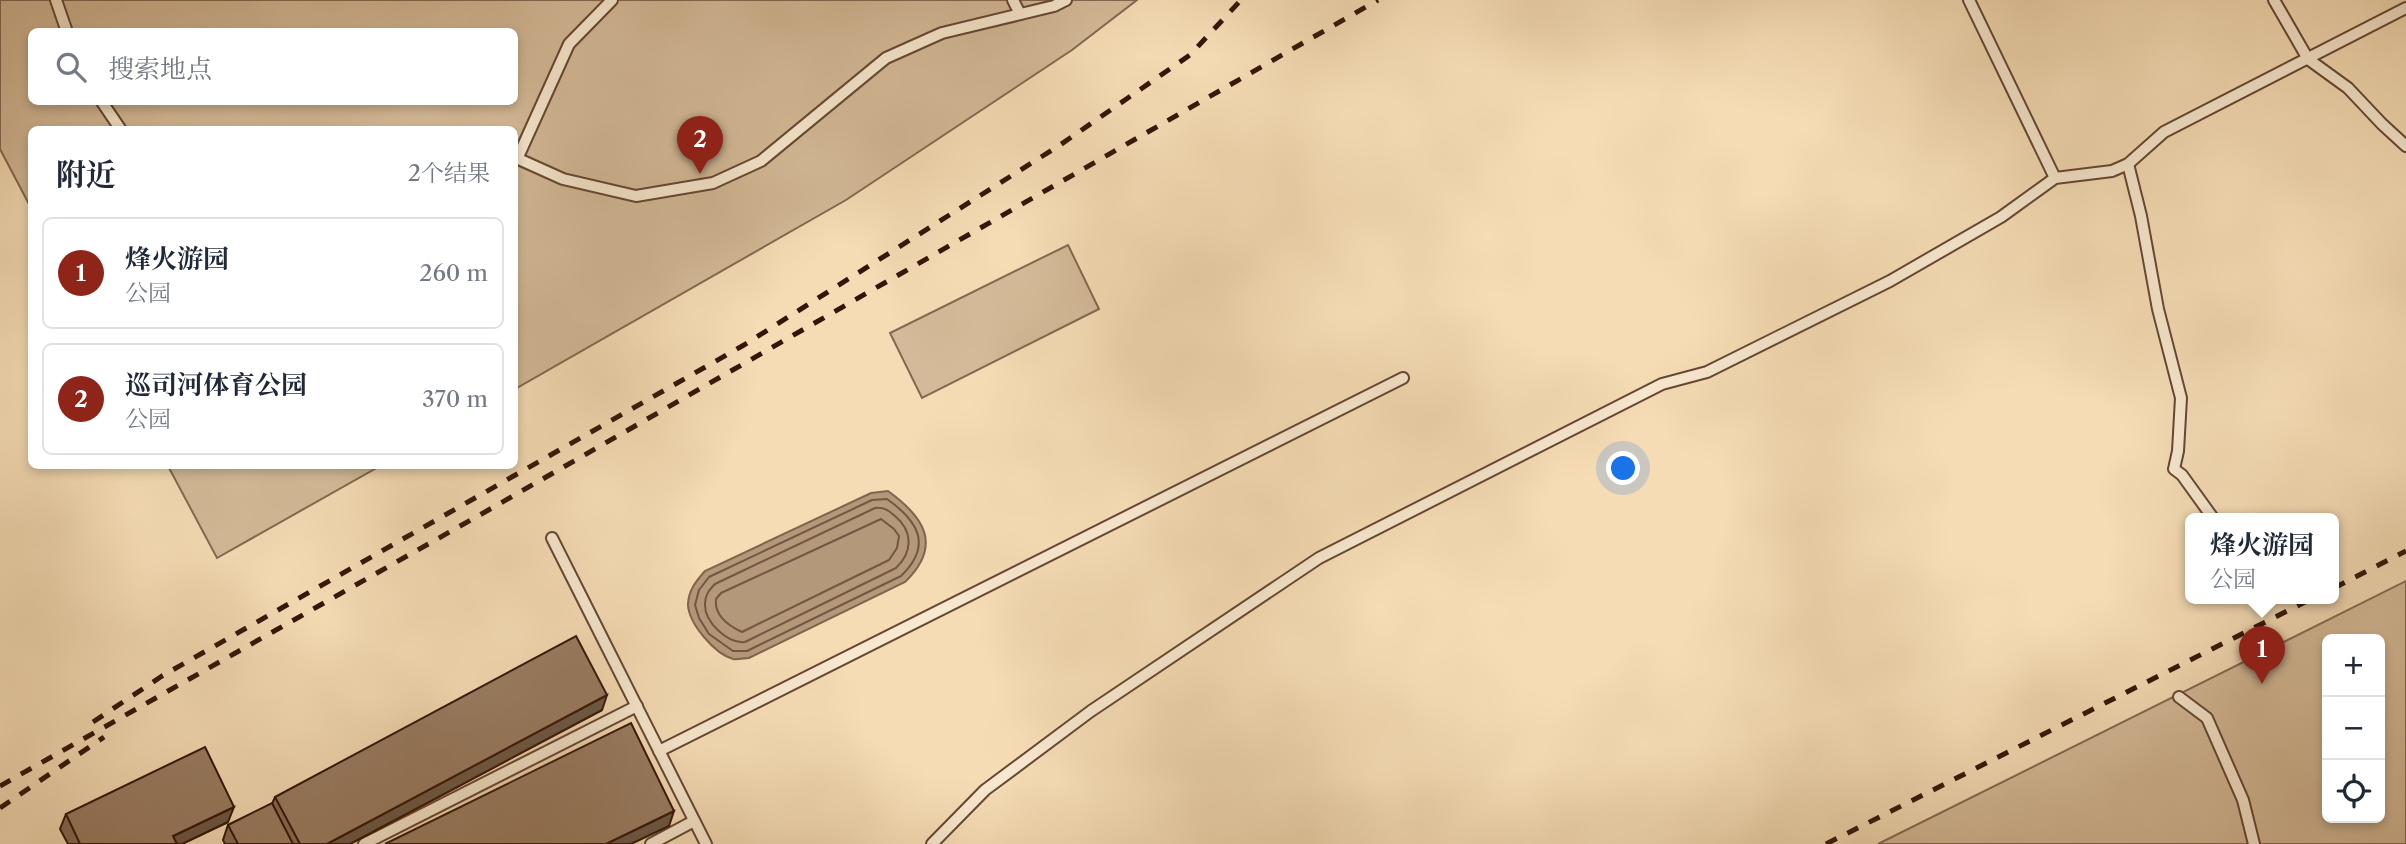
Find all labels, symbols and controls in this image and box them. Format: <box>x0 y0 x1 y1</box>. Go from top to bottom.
search box <box>28 28 518 105</box>
icon: search <box>52 48 90 86</box>
text: 搜索地点 <box>108 53 212 85</box>
pin: 2 <box>677 116 723 174</box>
text: 附近 <box>56 156 116 193</box>
text: 2个结果 <box>408 159 490 187</box>
text: 烽火游园 <box>125 243 229 275</box>
text: 1 <box>76 259 86 287</box>
text: 260 m <box>419 259 488 287</box>
text: 公园 <box>125 279 171 307</box>
text: 巡司河体育公园 <box>125 369 307 401</box>
text: 2 <box>74 385 88 413</box>
text: 370 m <box>422 385 488 413</box>
text: 公园 <box>125 405 171 433</box>
your location <box>1606 451 1640 485</box>
popup <box>2185 513 2339 604</box>
text: 烽火游园 <box>2210 529 2314 561</box>
text: 公园 <box>2210 565 2256 593</box>
pin: 1 <box>2239 626 2285 684</box>
map controls <box>2322 634 2385 823</box>
button: + <box>2322 634 2385 697</box>
button: − <box>2322 697 2385 760</box>
button: locate <box>2322 760 2385 823</box>

